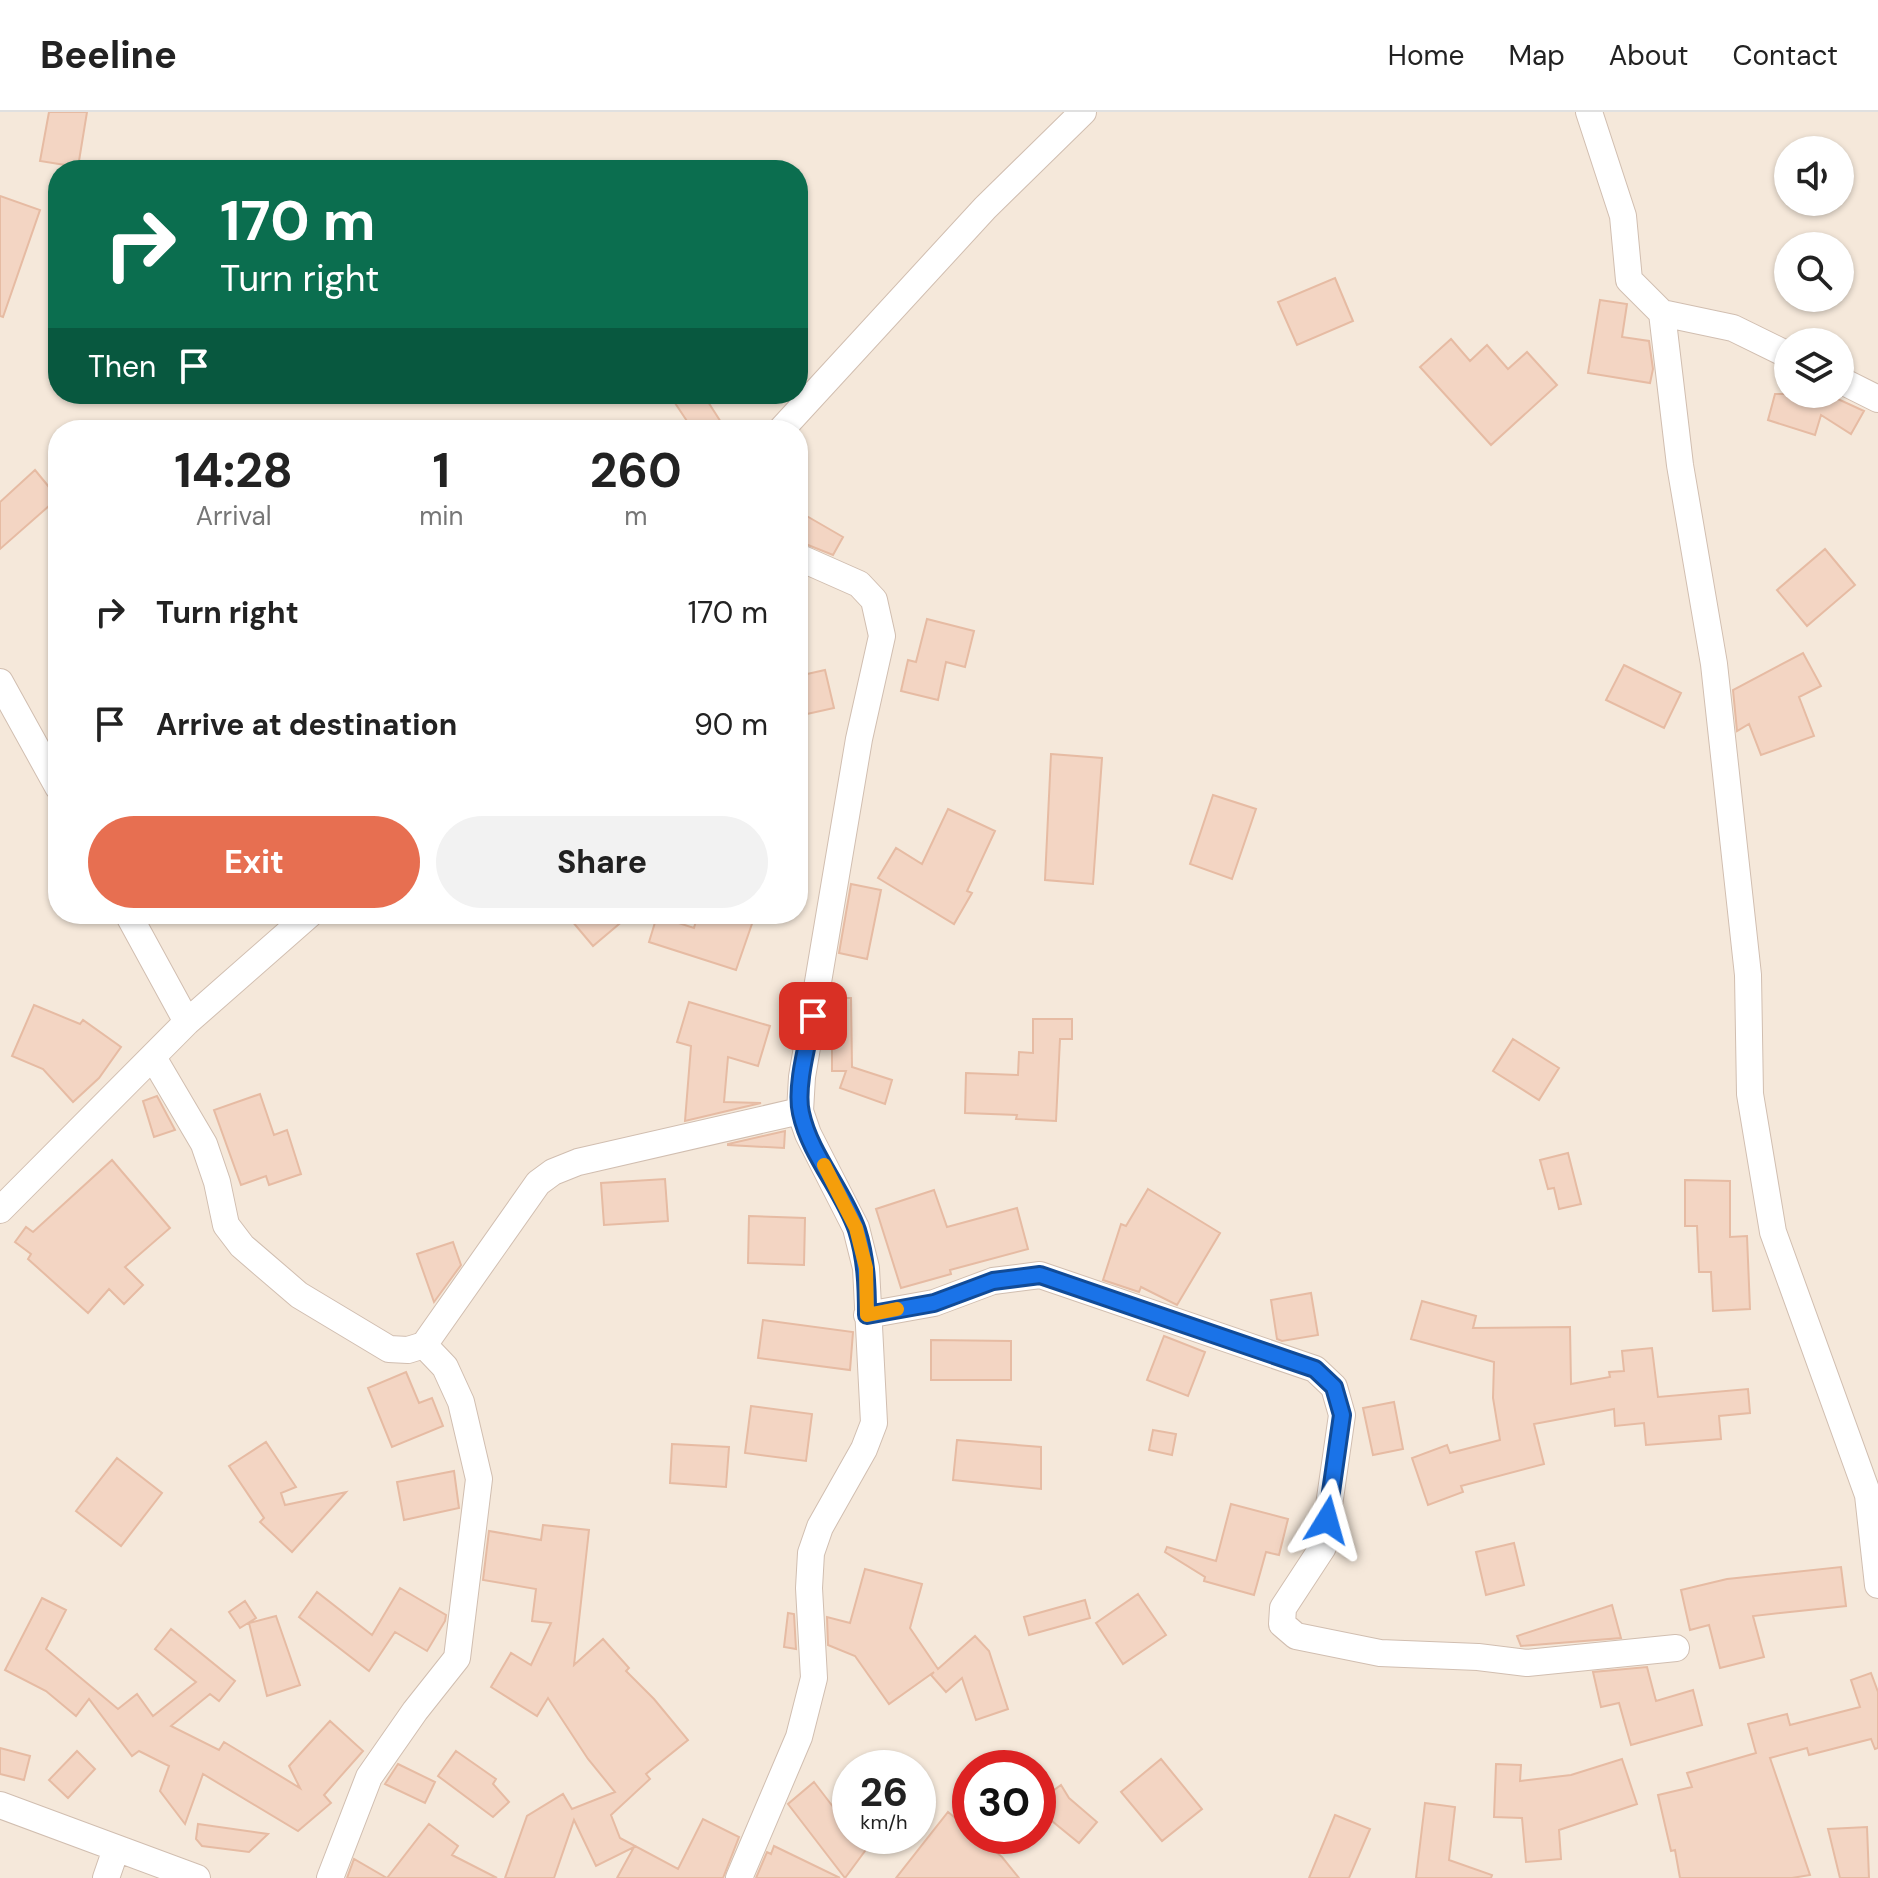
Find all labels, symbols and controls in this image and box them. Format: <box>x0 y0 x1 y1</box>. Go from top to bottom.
text: Beeline <box>40 30 177 80</box>
text: Home <box>1388 37 1464 74</box>
text: Map <box>1508 37 1565 74</box>
text: About <box>1609 37 1688 74</box>
text: Contact <box>1732 37 1838 74</box>
map controls <box>1774 136 1854 408</box>
button: sound <box>1774 136 1854 216</box>
text: 170 m <box>220 184 375 257</box>
icon: right <box>88 192 192 296</box>
button: search <box>1774 232 1854 312</box>
text: Turn right <box>220 255 379 302</box>
button: layers <box>1774 328 1854 408</box>
icon: arrive <box>172 344 216 388</box>
text: Then <box>88 347 156 386</box>
text: 14:28 <box>174 439 293 502</box>
text: 1 <box>433 439 450 502</box>
text: 260 <box>590 439 682 502</box>
text: Arrival <box>196 499 271 533</box>
text: min <box>419 499 464 533</box>
text: m <box>624 499 647 533</box>
icon: right <box>88 590 132 634</box>
text: Turn right <box>156 593 299 632</box>
text: 170 m <box>688 593 768 632</box>
icon: arrive <box>88 702 132 746</box>
text: Arrive at destination <box>156 705 457 744</box>
text: 90 m <box>694 705 768 744</box>
button: Exit <box>88 816 420 908</box>
button: Share <box>436 816 768 908</box>
pin <box>779 982 847 1050</box>
icon: arrive <box>791 994 835 1038</box>
position arrow <box>1285 1478 1369 1562</box>
speed limit sign: 30 <box>952 1750 1056 1854</box>
text: 26 <box>860 1766 908 1818</box>
text: km/h <box>860 1809 908 1835</box>

